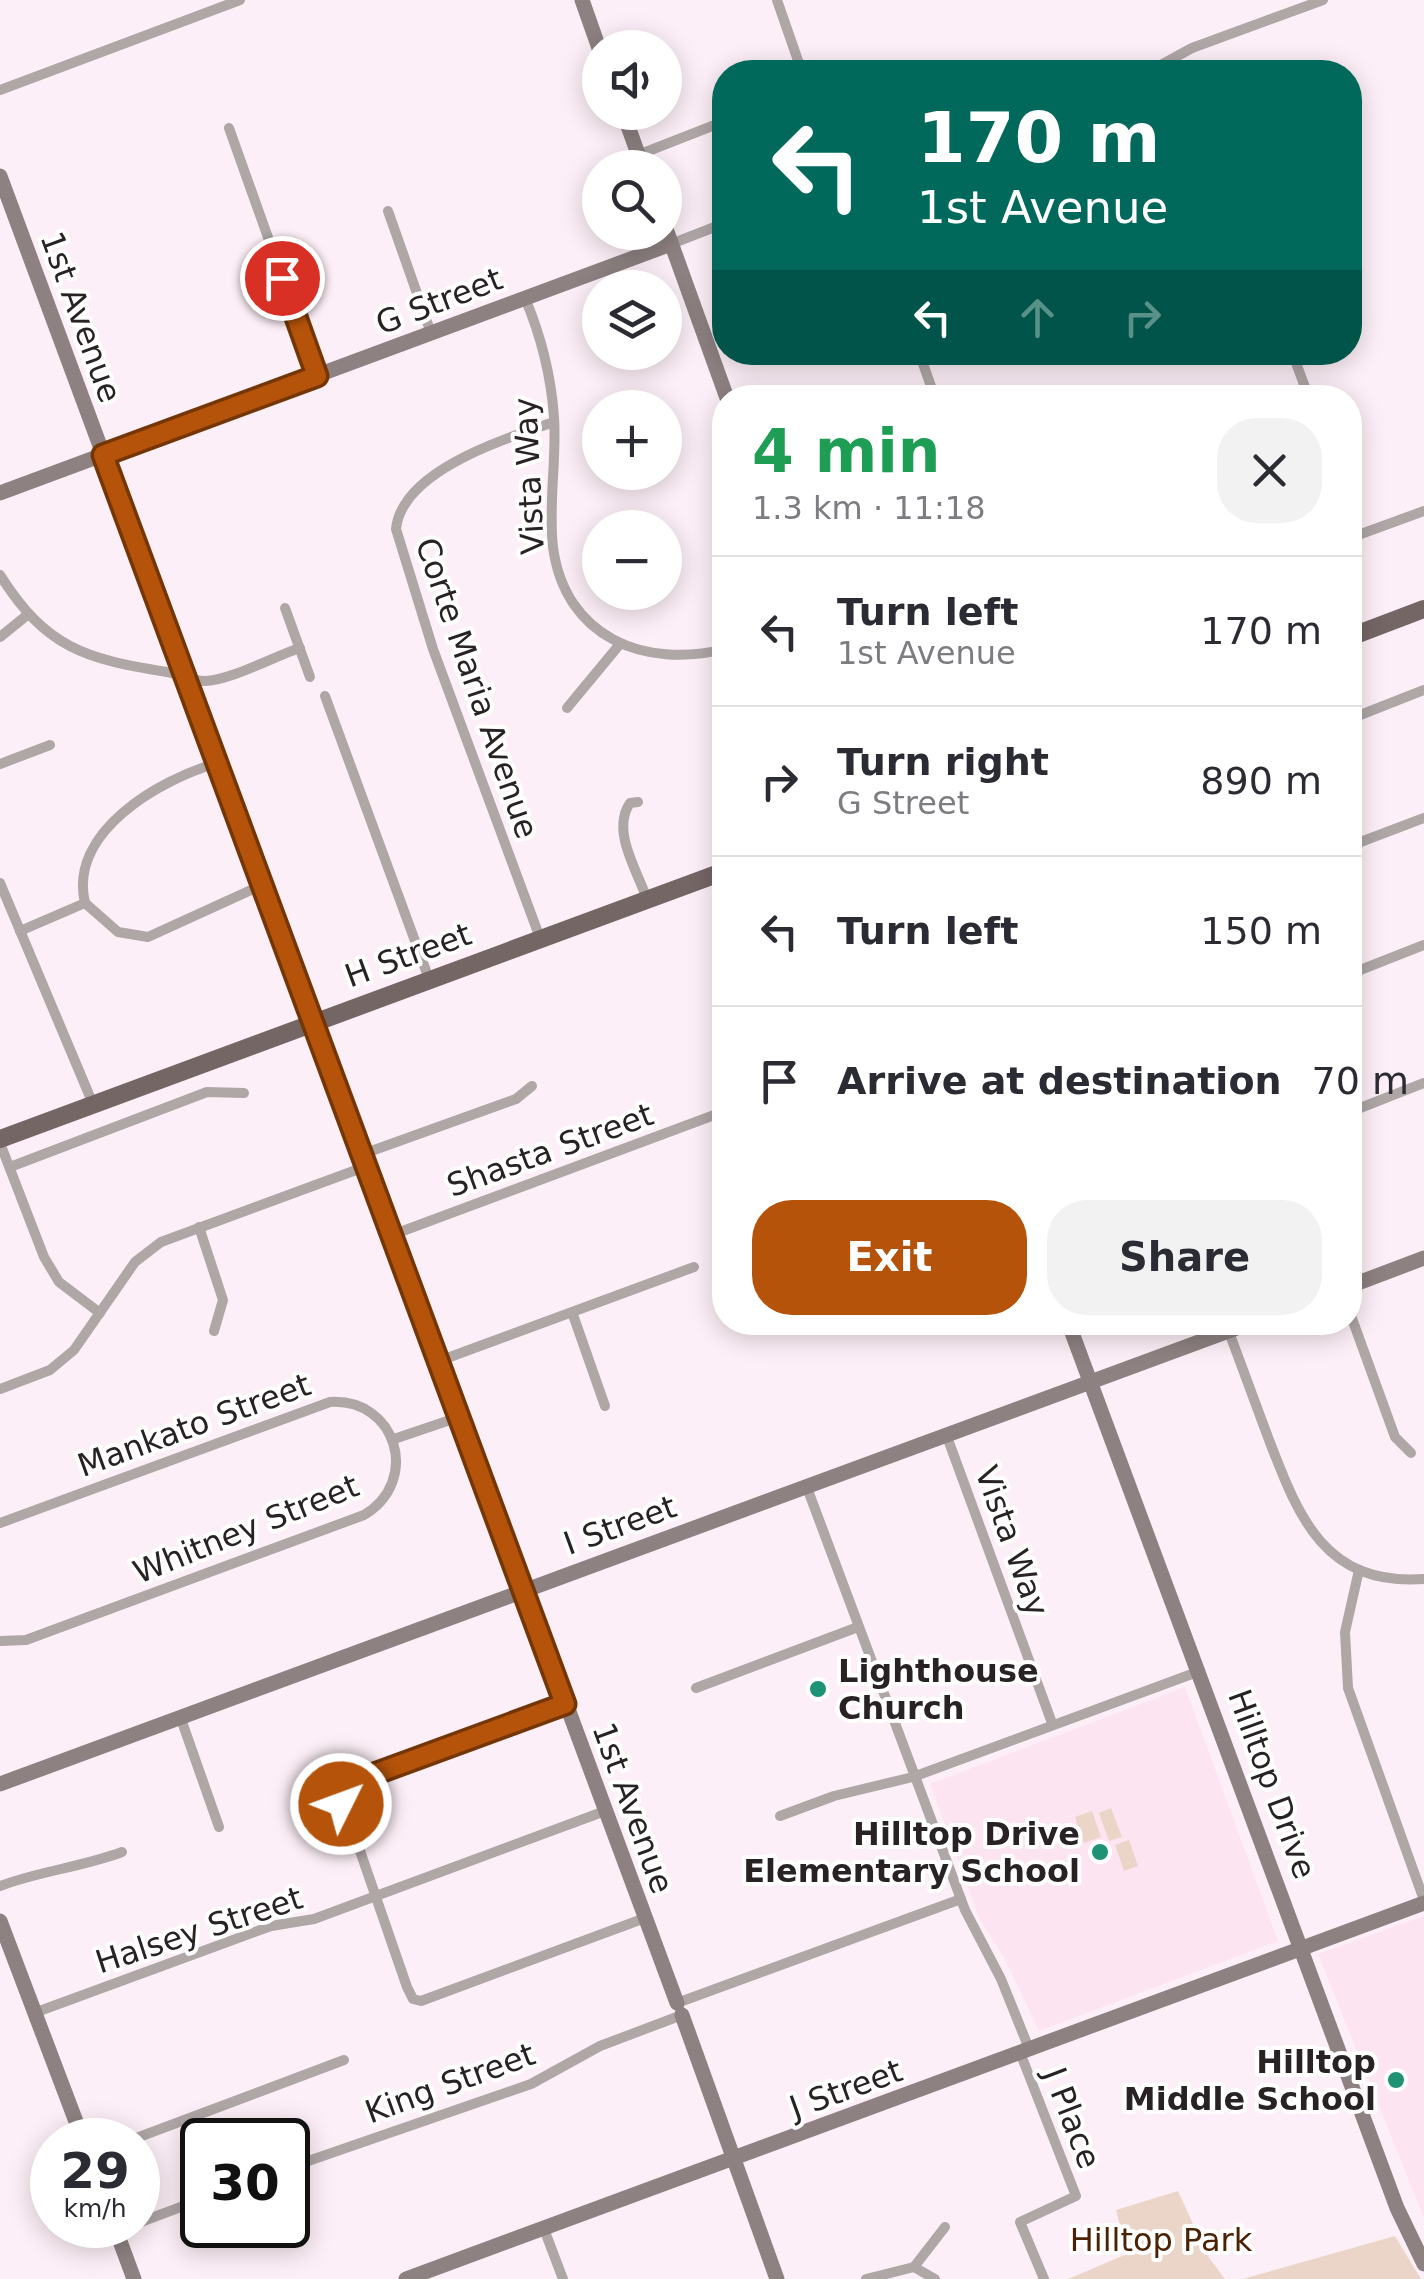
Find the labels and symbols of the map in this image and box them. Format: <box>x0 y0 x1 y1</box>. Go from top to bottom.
street label: 1st Avenue <box>33 227 129 407</box>
pin <box>240 236 325 321</box>
street label: G Street <box>370 260 508 342</box>
street label: Vista Way <box>506 397 552 555</box>
street label: Corte Maria Avenue <box>408 533 546 843</box>
street label: H Street <box>340 915 476 995</box>
street label: Shasta Street <box>442 1095 658 1205</box>
street label: Mankato Street <box>73 1365 315 1485</box>
street label: Vista Way <box>967 1461 1057 1621</box>
street label: Whitney Street <box>128 1466 364 1592</box>
street label: I Street <box>559 1487 681 1563</box>
place label: Lighthouse Church <box>838 1652 1039 1727</box>
marker: Lighthouse Church <box>807 1678 829 1700</box>
street label: Hilltop Drive <box>1220 1684 1324 1884</box>
street label: 1st Avenue <box>585 1718 681 1898</box>
position arrow <box>289 1752 393 1856</box>
place label: Hilltop Drive Elementary School <box>743 1815 1080 1890</box>
marker: Hilltop Drive Elementary School <box>1089 1841 1111 1863</box>
street label: Halsey Street <box>91 1879 307 1981</box>
street label: King Street <box>360 2035 540 2131</box>
place label: Hilltop Middle School <box>1124 2043 1376 2118</box>
street label: J Street <box>783 2051 907 2128</box>
street label: J Place <box>1035 2060 1108 2174</box>
marker: Hilltop Middle School <box>1385 2069 1407 2091</box>
speed limit sign: 30 <box>180 2118 310 2248</box>
park label: Hilltop Park <box>1070 2221 1253 2259</box>

